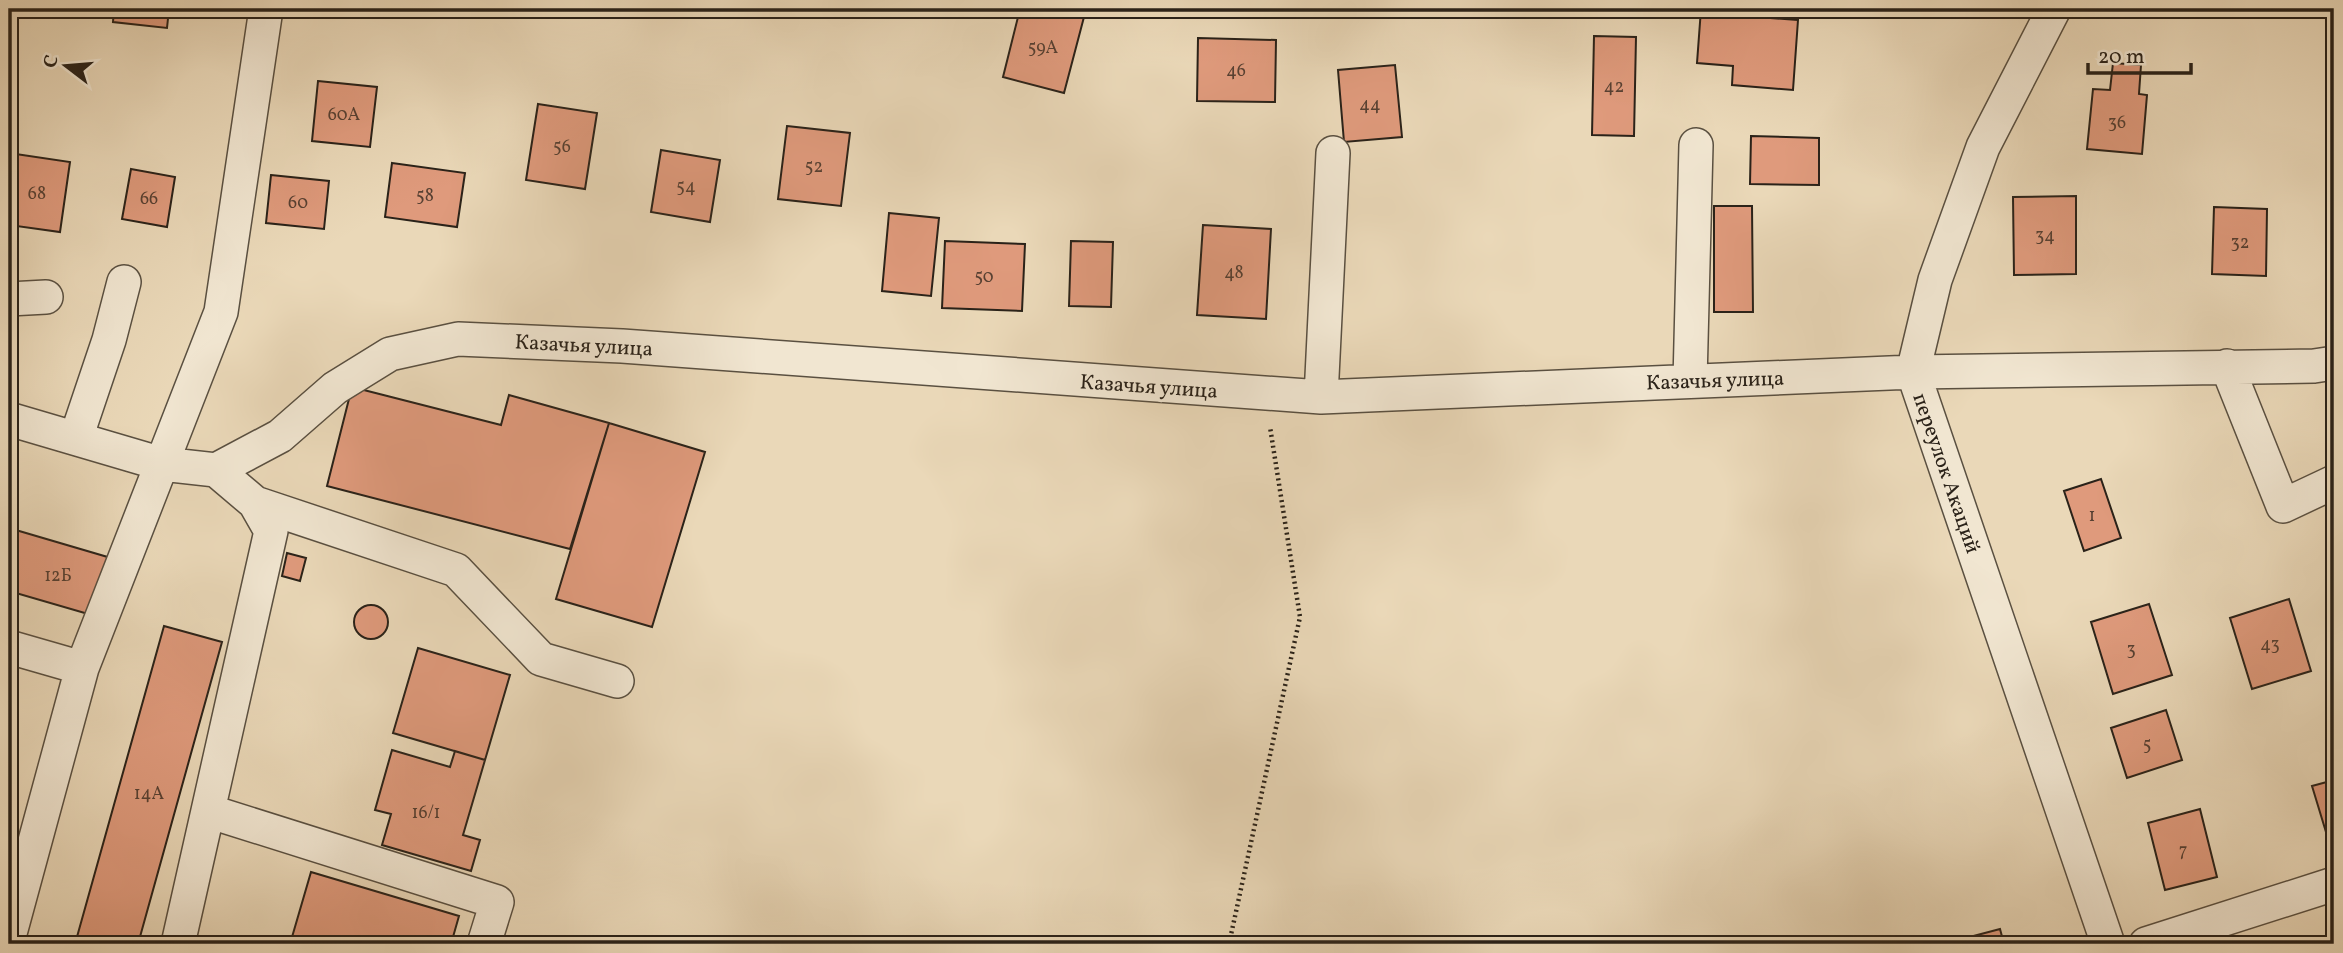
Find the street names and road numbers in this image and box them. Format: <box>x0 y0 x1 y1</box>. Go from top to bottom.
street label: Казачья улица <box>514 328 654 365</box>
street label: Казачья улица <box>1645 365 1785 398</box>
street label: Казачья улица <box>1079 368 1219 407</box>
street label: переулок Акаций <box>1905 389 1987 558</box>

